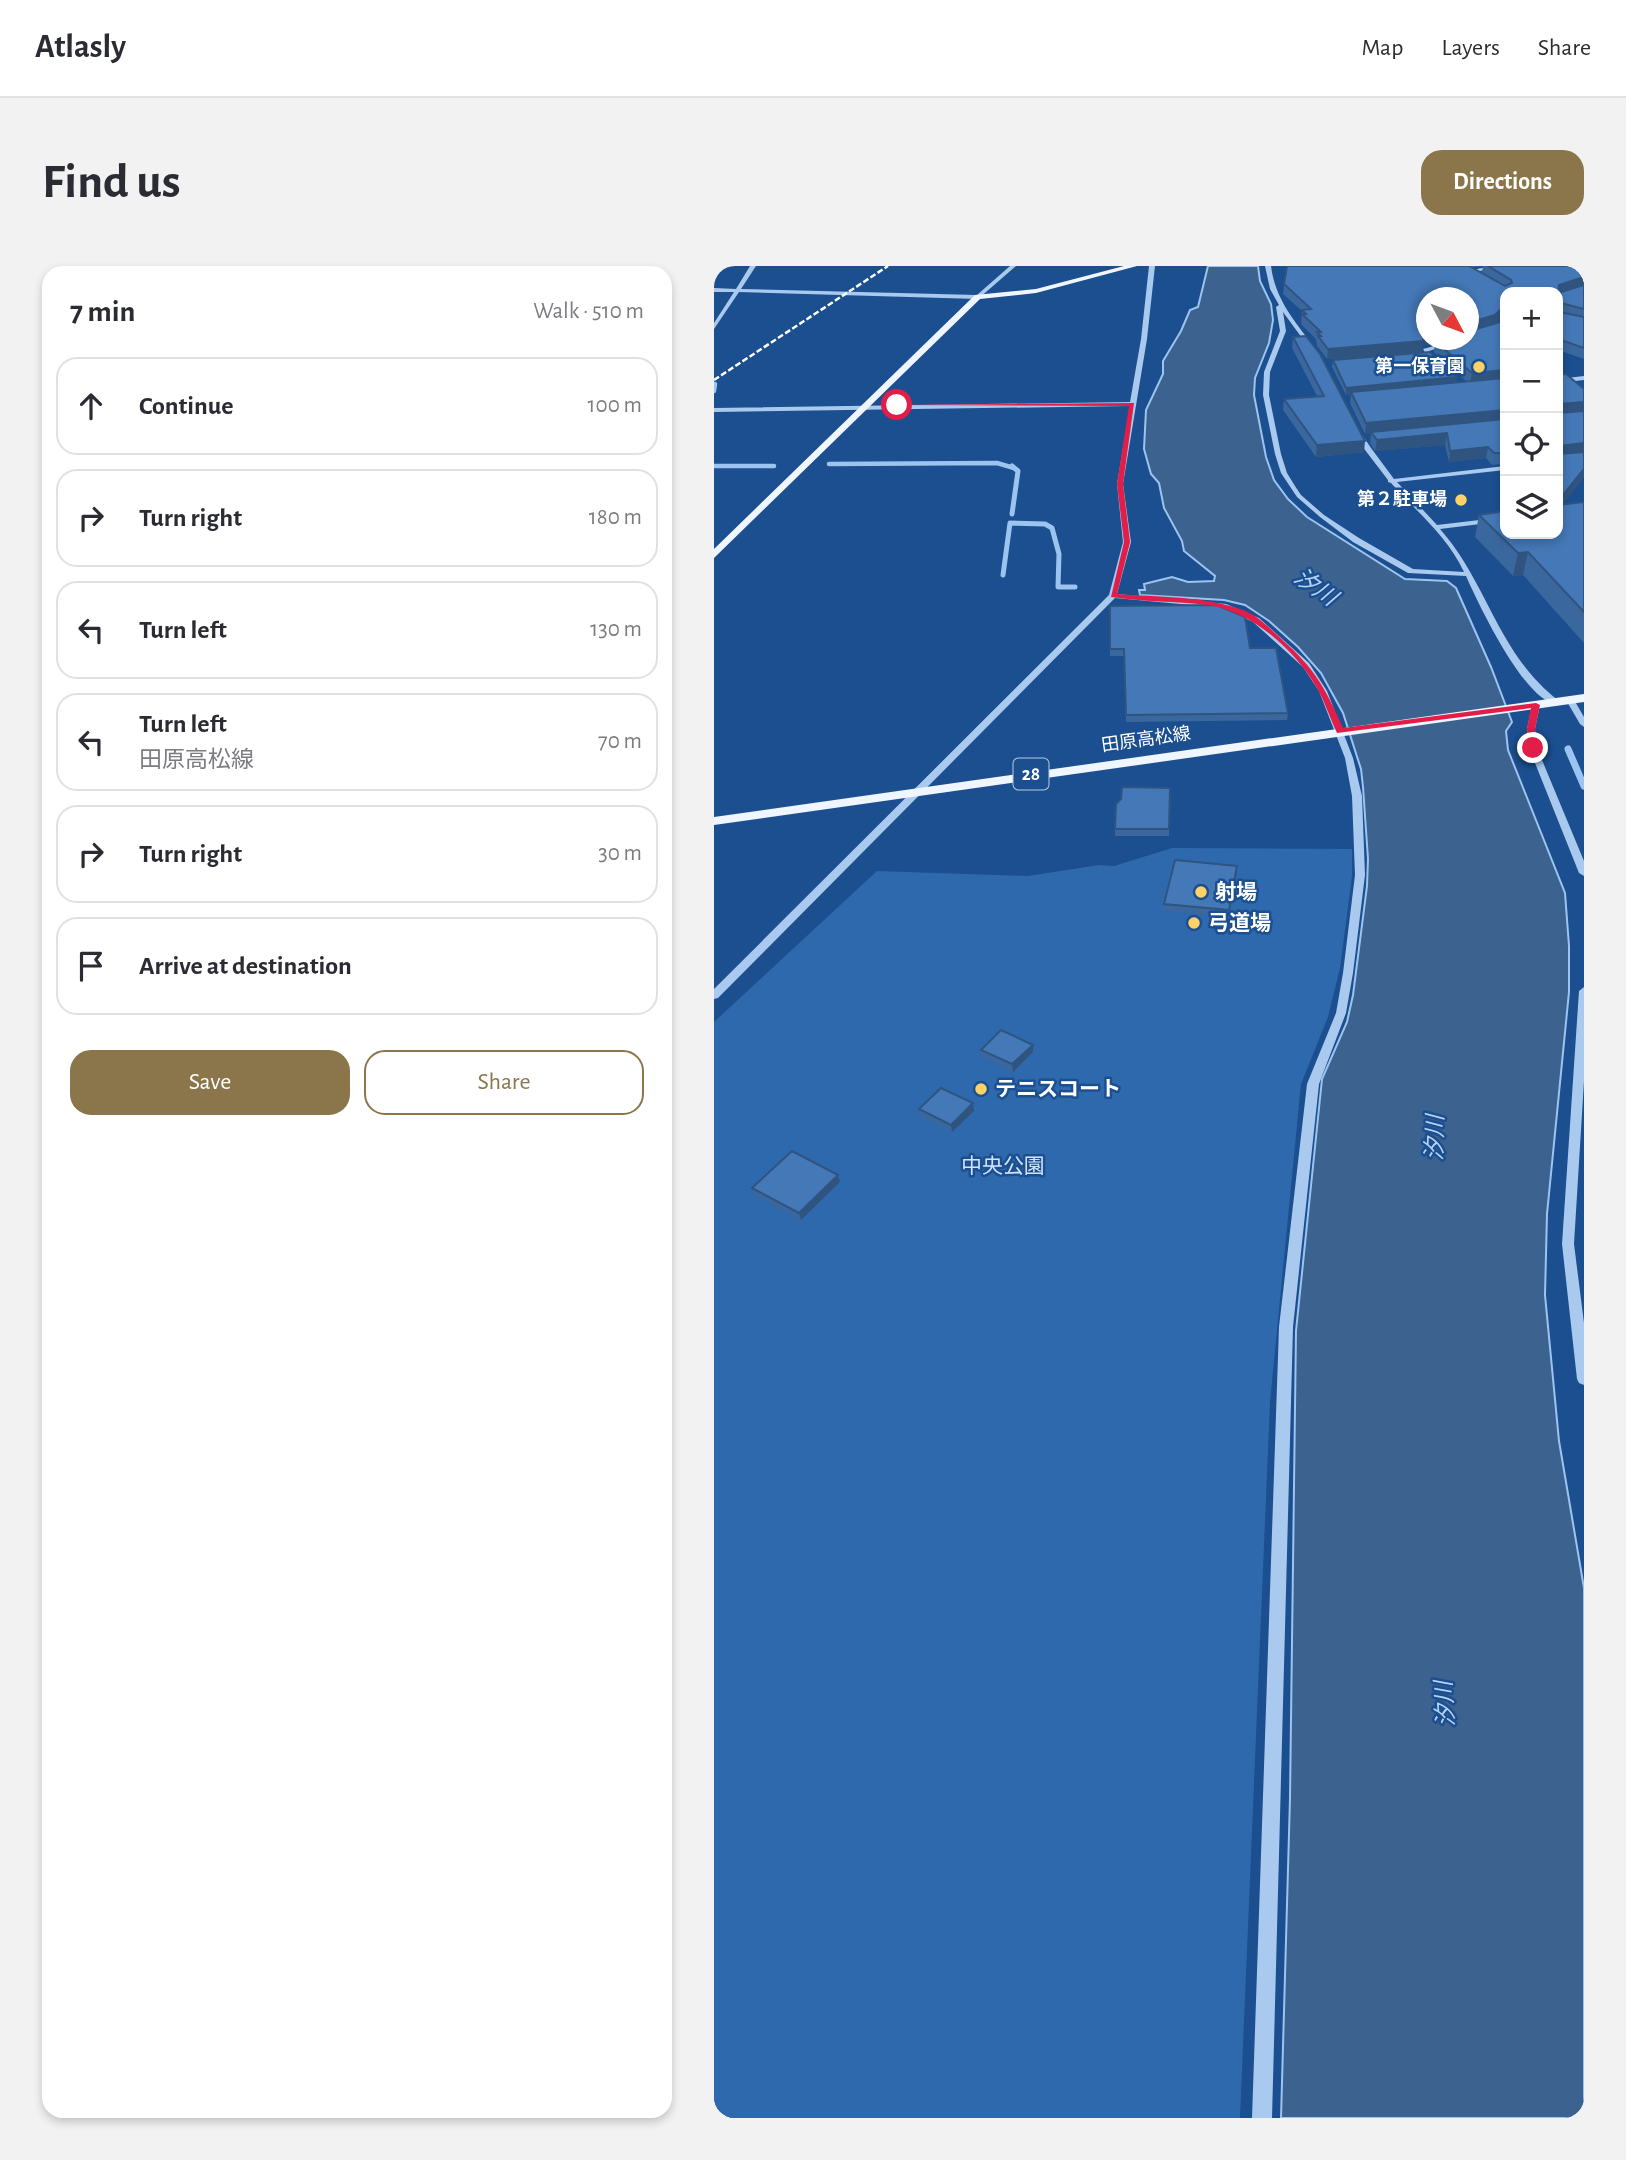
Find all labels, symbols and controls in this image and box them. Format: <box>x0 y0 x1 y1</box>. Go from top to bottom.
text: Atlasly <box>35 31 126 64</box>
text: Map <box>1361 36 1403 60</box>
text: Layers <box>1441 36 1500 60</box>
text: Share <box>1538 36 1591 60</box>
button: Directions <box>1421 150 1584 215</box>
text: Find us <box>42 158 181 207</box>
north arrow <box>1416 287 1479 350</box>
map controls <box>1500 287 1563 539</box>
button: + <box>1500 287 1563 350</box>
text: 7 min <box>70 297 135 327</box>
text: Walk · 510 m <box>533 300 644 323</box>
button: − <box>1500 350 1563 413</box>
place label: 第一保育園 <box>1375 356 1465 376</box>
marker: 第一保育園 <box>1471 359 1487 375</box>
icon: ahead <box>72 387 110 425</box>
route start <box>881 389 912 420</box>
text: Continue <box>139 393 234 419</box>
text: 100 m <box>588 394 642 417</box>
button: locate <box>1500 413 1563 476</box>
button: layers <box>1500 476 1563 539</box>
place label: 第２駐車場 <box>1357 489 1447 509</box>
marker: 第２駐車場 <box>1453 492 1469 508</box>
icon: right <box>72 499 110 537</box>
text: Turn right <box>139 505 242 531</box>
text: 180 m <box>589 506 642 529</box>
water label: 汐川 <box>1290 564 1344 612</box>
icon: left <box>72 611 110 649</box>
text: Turn left <box>139 617 227 643</box>
text: 130 m <box>590 618 642 641</box>
text: Turn left <box>139 711 227 737</box>
icon: left <box>72 723 110 761</box>
street label: 田原高松線 <box>1100 723 1192 755</box>
text: 70 m <box>598 730 642 753</box>
route end <box>1517 732 1548 763</box>
text: 田原高松線 <box>139 749 254 772</box>
road number: 28 <box>1014 758 1048 790</box>
icon: right <box>72 835 110 873</box>
text: Turn right <box>139 841 242 867</box>
text: 30 m <box>598 842 642 865</box>
place label: 射場 <box>1215 880 1257 903</box>
marker: 射場 <box>1193 884 1209 900</box>
place label: 弓道場 <box>1208 911 1271 934</box>
marker: 弓道場 <box>1186 915 1202 931</box>
icon: arrive <box>72 947 110 985</box>
text: Arrive at destination <box>139 953 352 979</box>
button: Save <box>70 1050 350 1115</box>
button: Share <box>364 1050 644 1115</box>
place label: テニスコート <box>995 1079 1121 1100</box>
marker: テニスコート <box>973 1081 989 1097</box>
water label: 汐川 <box>1422 1112 1448 1161</box>
park label: 中央公園 <box>961 1155 1045 1177</box>
water label: 汐川 <box>1431 1677 1459 1728</box>

